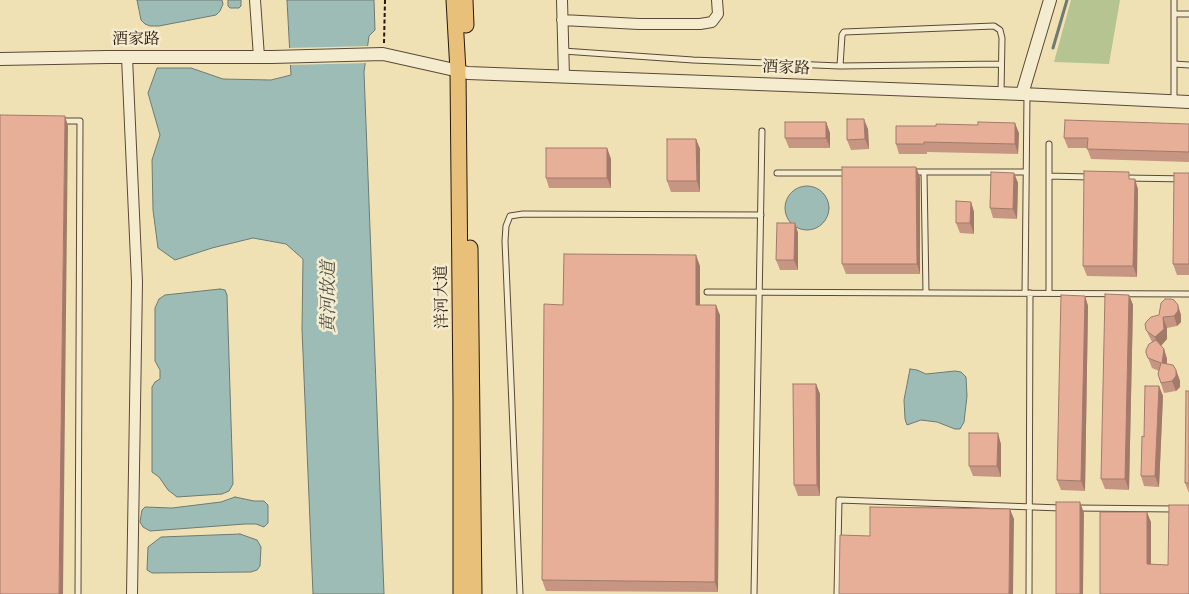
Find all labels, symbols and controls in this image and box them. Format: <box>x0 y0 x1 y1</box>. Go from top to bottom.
street label: 酒家路 <box>112 31 160 51</box>
street label: 酒家路 <box>762 59 810 79</box>
water label: 黄河故道 <box>319 261 341 333</box>
street label: 洋河大道 <box>433 265 453 329</box>

